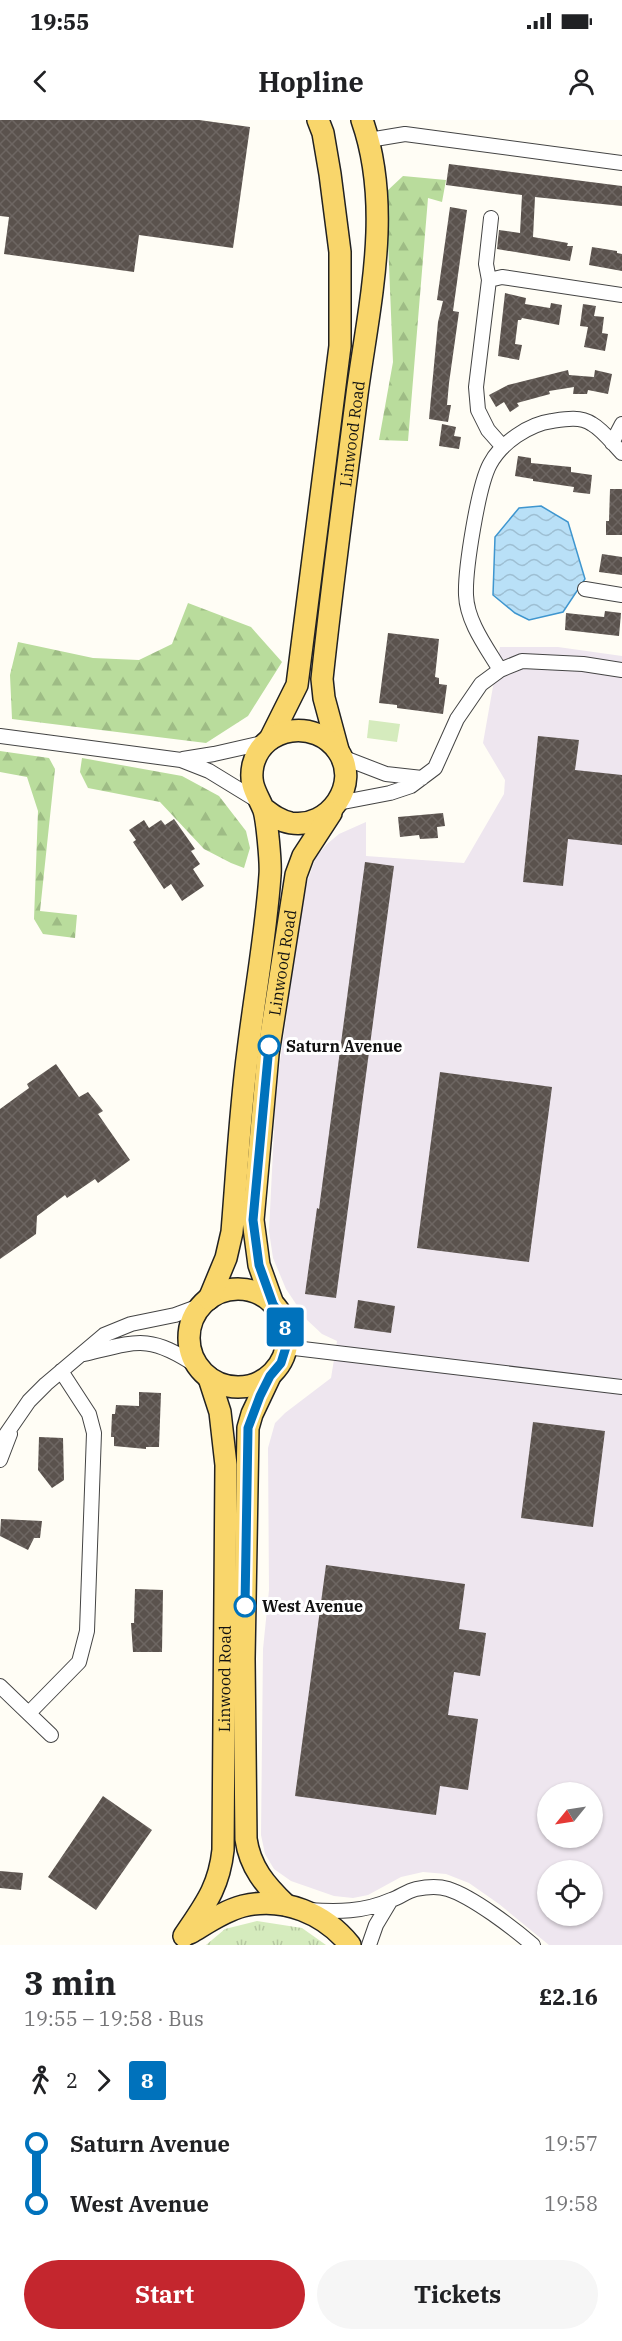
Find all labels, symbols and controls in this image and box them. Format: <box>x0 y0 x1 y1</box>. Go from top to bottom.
text: 19:55 <box>30 7 89 36</box>
text: Hopline <box>258 64 364 99</box>
icon: back <box>24 65 57 98</box>
icon: person <box>565 65 598 98</box>
street label: Linwood Road <box>335 379 369 488</box>
street label: Linwood Road <box>264 908 300 1017</box>
marker: Saturn Avenue <box>258 1035 280 1057</box>
place label: Saturn Avenue <box>286 1036 402 1056</box>
line badge: 8 <box>266 1308 304 1346</box>
text: 8 <box>279 1313 291 1341</box>
marker: West Avenue <box>234 1595 256 1617</box>
place label: West Avenue <box>262 1596 363 1616</box>
street label: Linwood Road <box>214 1625 235 1732</box>
north arrow <box>537 1782 603 1848</box>
map controls <box>537 1782 603 1926</box>
button: locate <box>537 1860 603 1926</box>
text: 3 min <box>24 1961 116 2004</box>
text: £2.16 <box>539 1982 598 2011</box>
text: 19:55 – 19:58 · Bus <box>24 2005 204 2032</box>
icon: walk <box>24 2064 57 2097</box>
icon: forward <box>87 2064 120 2097</box>
text: 8 <box>141 2066 154 2094</box>
text: 2 <box>66 2067 78 2094</box>
text: Saturn Avenue <box>70 2129 230 2158</box>
text: 19:57 <box>544 2130 598 2157</box>
text: West Avenue <box>70 2189 209 2218</box>
text: 19:58 <box>544 2190 598 2217</box>
button: Start <box>24 2260 305 2329</box>
button: Tickets <box>317 2260 598 2329</box>

